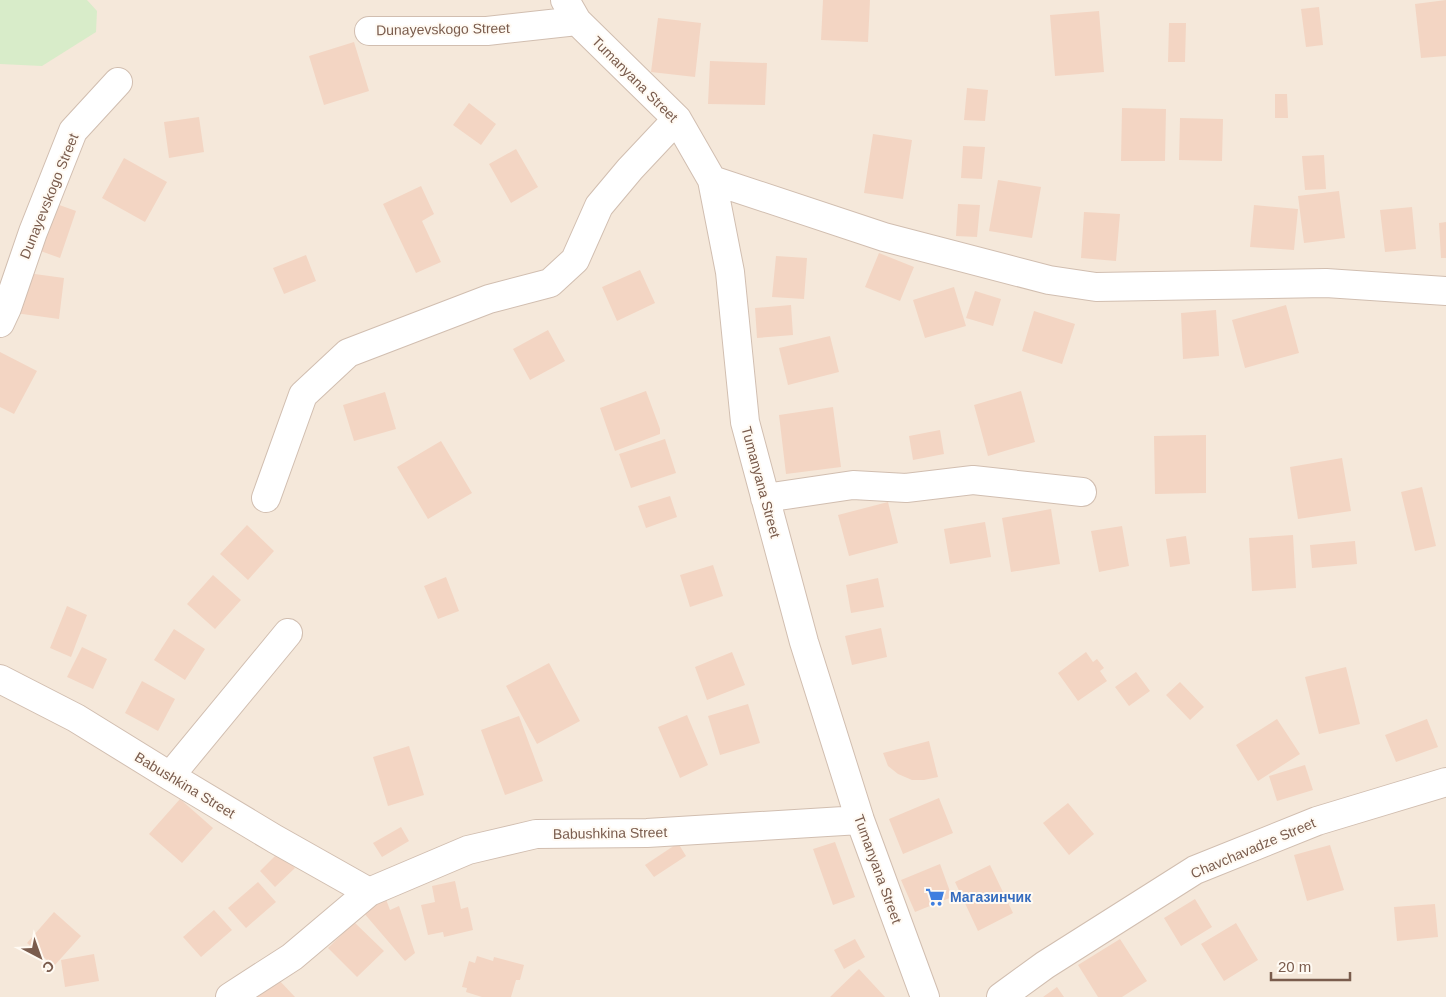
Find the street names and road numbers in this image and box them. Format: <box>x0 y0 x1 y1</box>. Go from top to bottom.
street label: Dunayevskogo Street <box>376 20 510 38</box>
street label: Tumanyana Street <box>589 33 681 125</box>
street label: Dunayevskogo Street <box>17 131 82 261</box>
street label: Tumanyana Street <box>738 425 784 540</box>
street label: Babushkina Street <box>132 749 238 821</box>
street label: Tumanyana Street <box>851 812 905 926</box>
street label: Chavchavadze Street <box>1188 814 1318 882</box>
street label: Babushkina Street <box>553 824 667 842</box>

